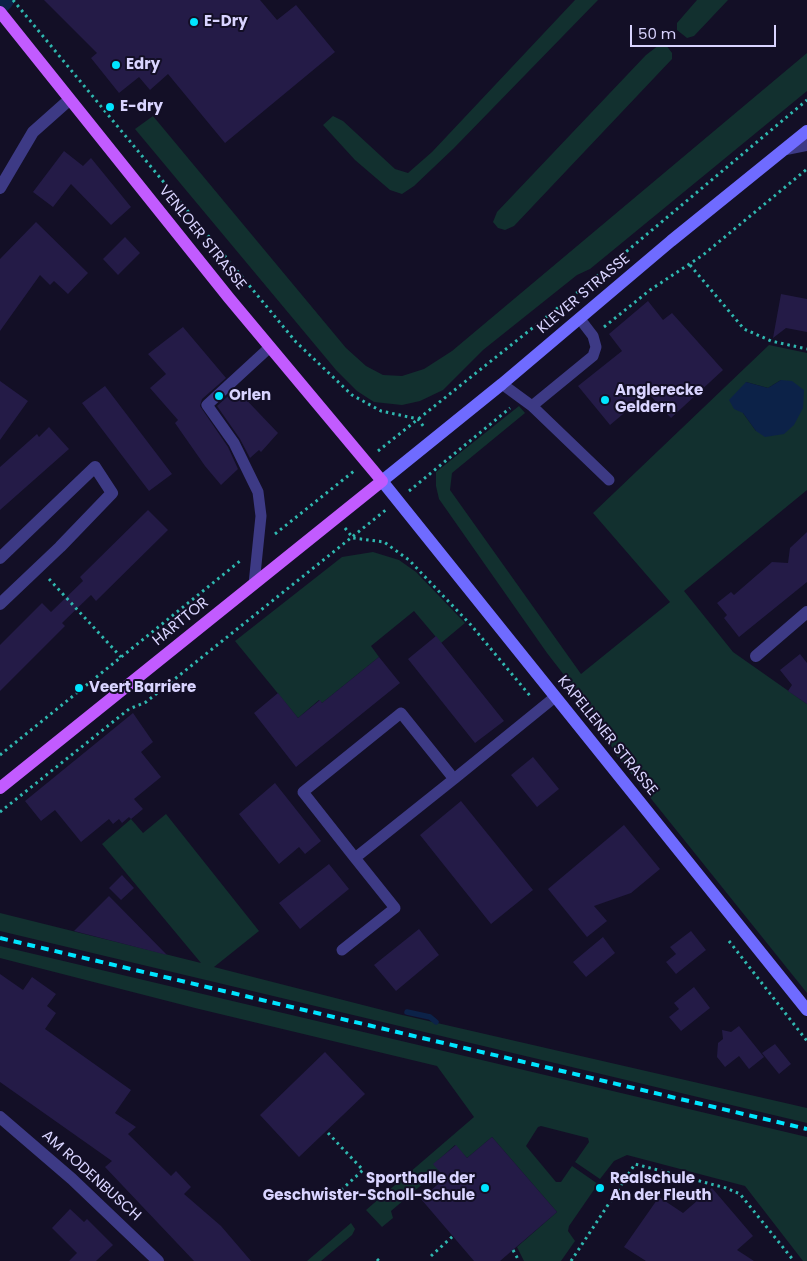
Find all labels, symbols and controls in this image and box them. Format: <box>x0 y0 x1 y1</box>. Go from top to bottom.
place label: E-Dry <box>204 13 248 31</box>
scale bar <box>632 15 778 47</box>
marker: E-Dry <box>188 16 200 28</box>
text: 50 m <box>638 23 676 44</box>
place label: Edry <box>126 56 160 74</box>
marker: Edry <box>110 59 122 71</box>
place label: E-dry <box>120 98 163 116</box>
marker: E-dry <box>104 101 116 113</box>
street label: VENLOER STRASSE <box>154 182 250 294</box>
street label: KLEVER STRASSE <box>534 250 634 338</box>
place label: Anglerecke Geldern <box>615 382 703 417</box>
place label: Orlen <box>229 387 271 405</box>
marker: Orlen <box>213 390 225 402</box>
marker: Anglerecke Geldern <box>599 394 611 406</box>
street label: HARTTOR <box>149 594 213 650</box>
street label: KAPELLENER STRASSE <box>553 672 661 800</box>
place label: Veert Barriere <box>89 679 196 697</box>
marker: Veert Barriere <box>73 682 85 694</box>
street label: AM RODENBUSCH <box>38 1127 144 1225</box>
place label: Sporthalle der Geschwister-Scholl-Schule <box>263 1170 475 1205</box>
place label: Realschule An der Fleuth <box>610 1170 712 1205</box>
marker: Sporthalle der Geschwister-Scholl-Schule <box>479 1182 491 1194</box>
marker: Realschule An der Fleuth <box>594 1182 606 1194</box>

